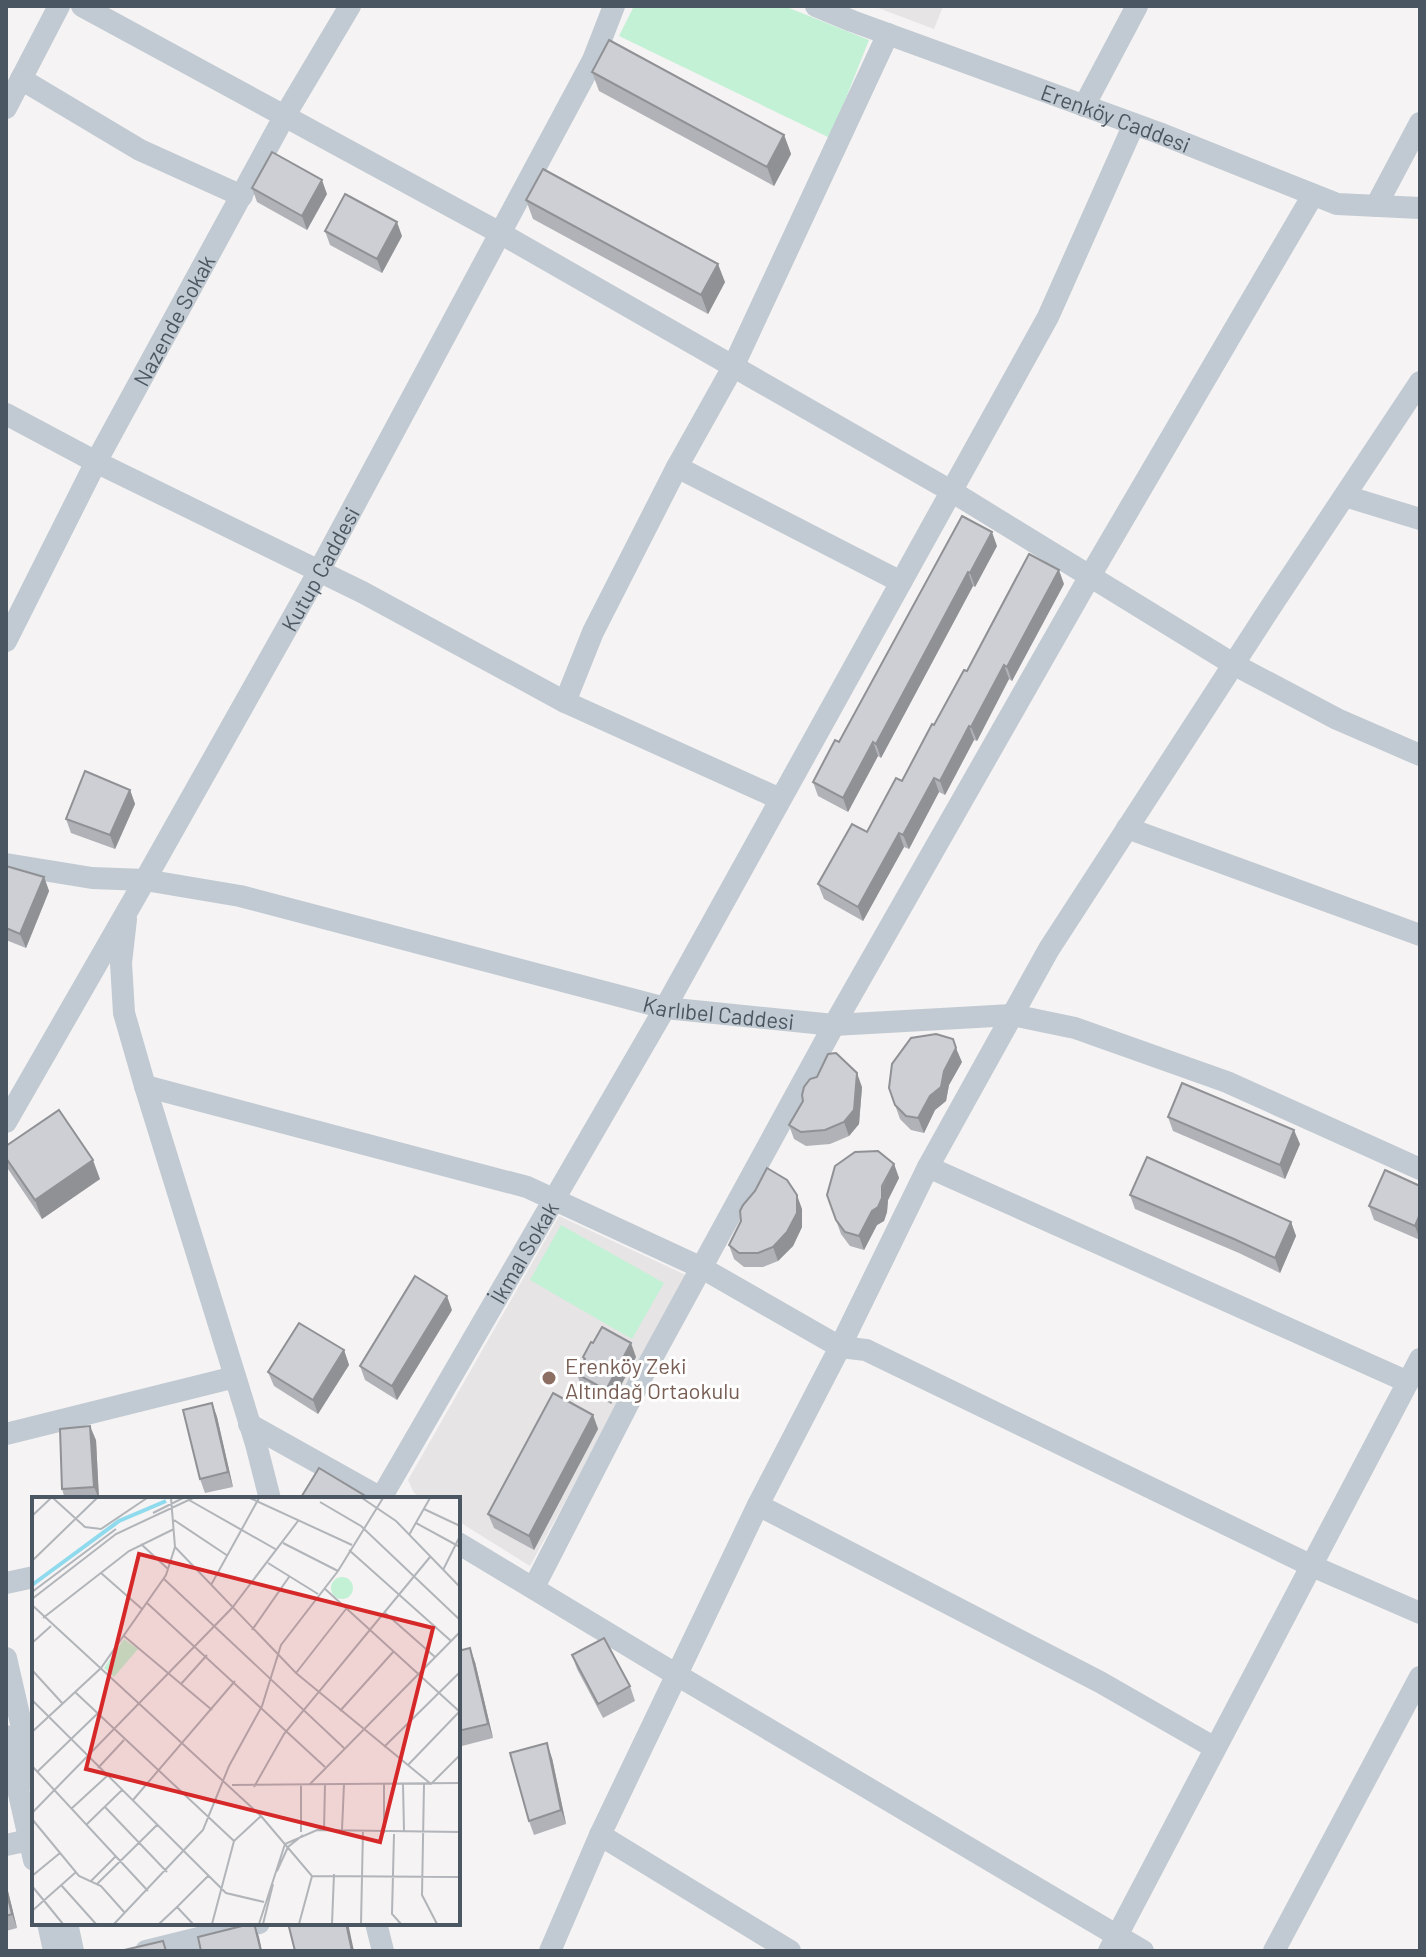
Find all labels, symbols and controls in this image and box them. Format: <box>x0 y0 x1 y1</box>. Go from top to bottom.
street label: Erenköy Caddesi <box>1038 78 1194 157</box>
street label: Nazende Sokak <box>127 250 220 390</box>
street label: Kutup Caddesi <box>275 502 364 635</box>
street label: Karlıbel Caddesi <box>641 990 796 1034</box>
street label: İkmal Sokak <box>484 1197 563 1308</box>
place label: Erenköy Zeki Altındağ Ortaokulu <box>565 1352 740 1403</box>
marker: Erenköy Zeki Altındağ Ortaokulu <box>540 1369 558 1387</box>
inset map <box>32 1497 460 1925</box>

